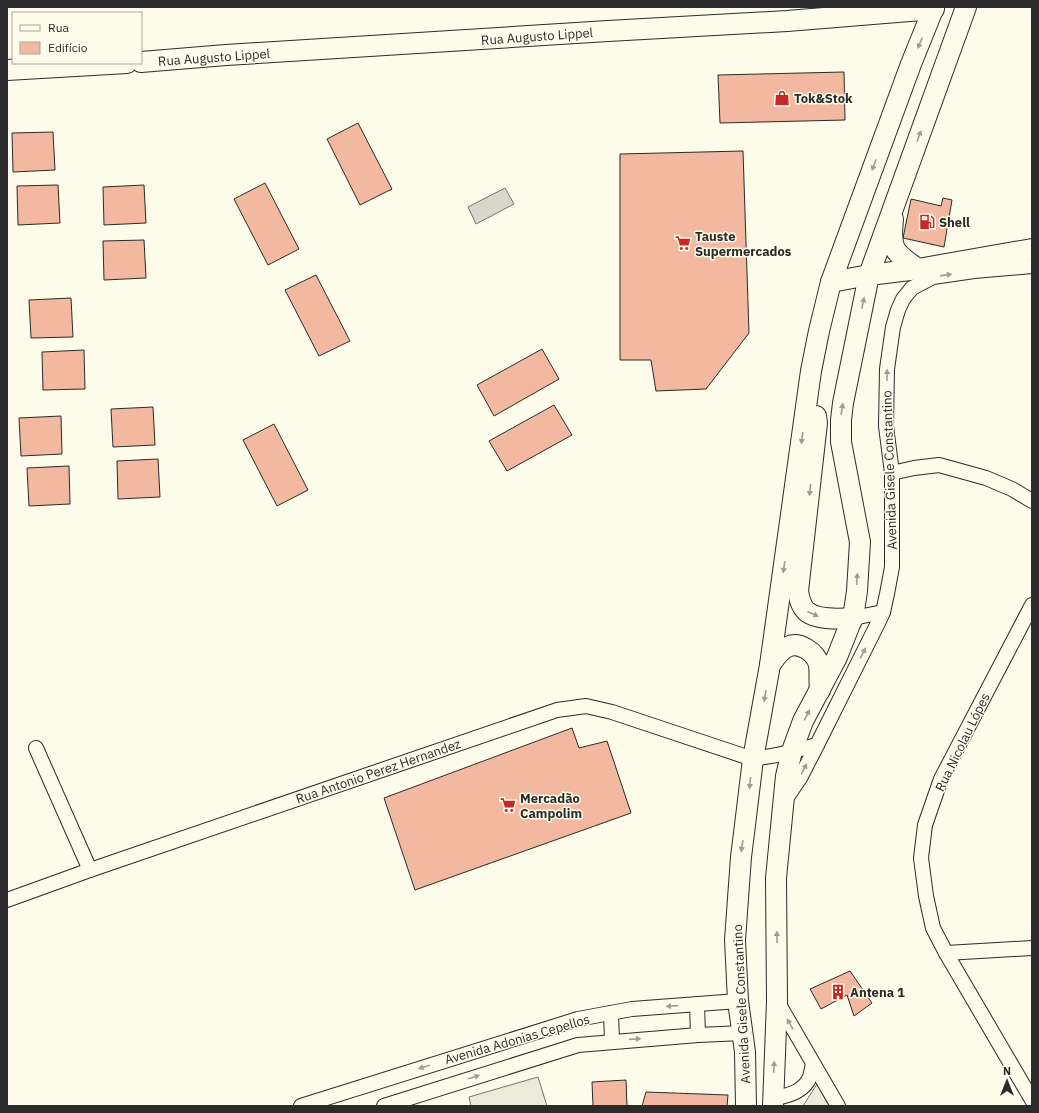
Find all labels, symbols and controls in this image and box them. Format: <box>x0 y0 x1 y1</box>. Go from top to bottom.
legend <box>12 12 142 64</box>
text: Rua <box>48 20 69 35</box>
street label: Rua Augusto Lippel <box>480 24 594 49</box>
one-way arrow <box>916 38 922 50</box>
text: Edifício <box>48 40 88 55</box>
street label: Rua Augusto Lippel <box>157 45 271 70</box>
shop icon: Tok&Stok <box>773 89 791 107</box>
place label: Tok&Stok <box>794 90 853 107</box>
one-way arrow <box>917 129 923 141</box>
one-way arrow <box>871 159 877 171</box>
fuel station icon: Shell <box>918 213 936 231</box>
place label: Shell <box>939 214 970 231</box>
place label: Tauste Supermercados <box>695 228 792 260</box>
supermarket icon: Tauste Supermercados <box>674 234 692 252</box>
one-way arrow <box>940 272 953 278</box>
one-way arrow <box>861 297 867 309</box>
one-way arrow <box>884 368 890 381</box>
street label: Avenida Gisele Constantino <box>878 390 901 550</box>
one-way arrow <box>840 403 846 415</box>
one-way arrow <box>798 432 805 444</box>
one-way arrow <box>807 484 813 496</box>
one-way arrow <box>781 561 787 573</box>
one-way arrow <box>854 573 861 585</box>
one-way arrow <box>807 611 819 617</box>
one-way arrow <box>860 648 866 659</box>
one-way arrow <box>761 689 767 702</box>
street label: Rua Nicolau Lópes <box>931 690 994 794</box>
one-way arrow <box>803 709 810 720</box>
street label: Rua Antonio Perez Hernandez <box>293 735 463 808</box>
one-way arrow <box>801 764 807 775</box>
one-way arrow <box>747 777 753 789</box>
place label: Mercadão Campolim <box>520 790 582 822</box>
supermarket icon: Mercadão Campolim <box>499 796 517 814</box>
one-way arrow <box>739 840 745 852</box>
street label: Avenida Gisele Constantino <box>729 924 754 1084</box>
one-way arrow <box>773 931 780 943</box>
building icon: Antena 1 <box>829 983 847 1001</box>
place label: Antena 1 <box>850 984 905 1001</box>
one-way arrow <box>666 1003 678 1010</box>
street label: Avenida Adonias Cepellos <box>443 1011 592 1068</box>
one-way arrow <box>786 1018 793 1030</box>
one-way arrow <box>629 1036 641 1043</box>
one-way arrow <box>771 1060 777 1073</box>
north arrow <box>987 1061 1027 1101</box>
one-way arrow <box>418 1064 430 1070</box>
text: N <box>1003 1064 1011 1078</box>
one-way arrow <box>469 1074 481 1080</box>

